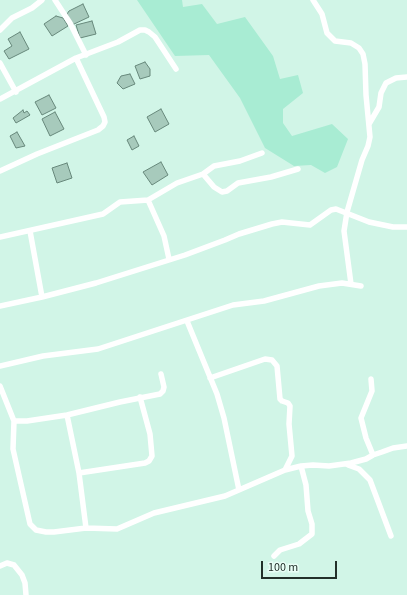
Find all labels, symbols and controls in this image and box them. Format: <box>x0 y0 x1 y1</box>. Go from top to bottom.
scale bar <box>263 553 339 579</box>
text: 100 m <box>268 559 298 576</box>

